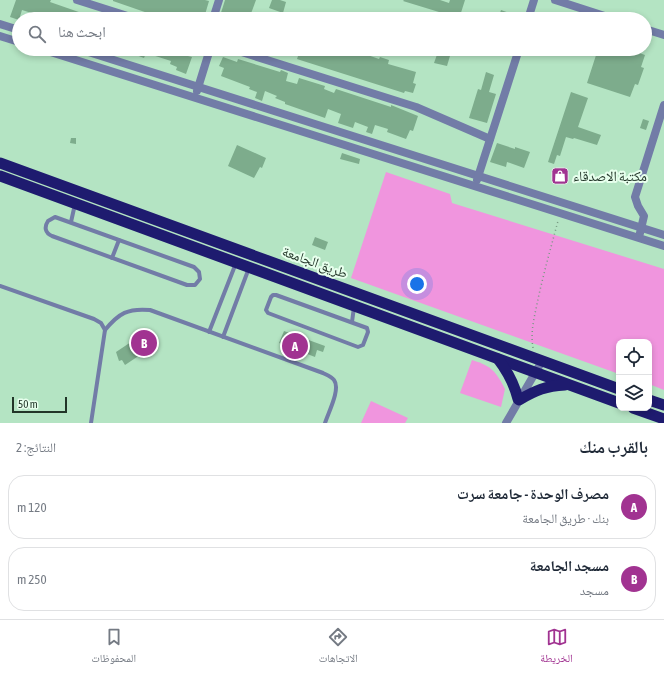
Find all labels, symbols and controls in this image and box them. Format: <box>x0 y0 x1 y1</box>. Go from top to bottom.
search box <box>12 12 652 56</box>
icon: search <box>26 23 48 45</box>
text: ابحث هنا <box>58 23 106 40</box>
shop icon: مكتبة الاصدقاء <box>550 166 570 186</box>
place label: مكتبة الاصدقاء <box>573 168 647 184</box>
street label: طريق الجامعة <box>279 243 350 283</box>
your location <box>407 274 427 294</box>
pin: B <box>131 328 157 358</box>
pin: A <box>282 331 308 361</box>
map controls <box>616 339 652 411</box>
button: locate <box>616 339 652 375</box>
button: layers <box>616 375 652 411</box>
scale bar <box>12 395 67 414</box>
text: 50 m <box>18 398 38 410</box>
text: بالقرب منك <box>579 437 648 457</box>
text: النتائج: 2 <box>16 440 56 455</box>
text: مصرف الوحدة - جامعة سرت <box>457 485 609 502</box>
text: 120 m <box>17 500 47 515</box>
text: A <box>631 500 637 515</box>
text: بنك · طريق الجامعة <box>522 511 609 526</box>
text: مسجد الجامعة <box>530 557 609 574</box>
text: 250 m <box>17 572 47 587</box>
text: B <box>631 572 637 587</box>
text: مسجد <box>580 583 609 598</box>
tab: المحفوظات <box>91 626 136 669</box>
tab: الاتجاهات <box>319 626 358 669</box>
tab: الخريطة <box>540 626 573 669</box>

